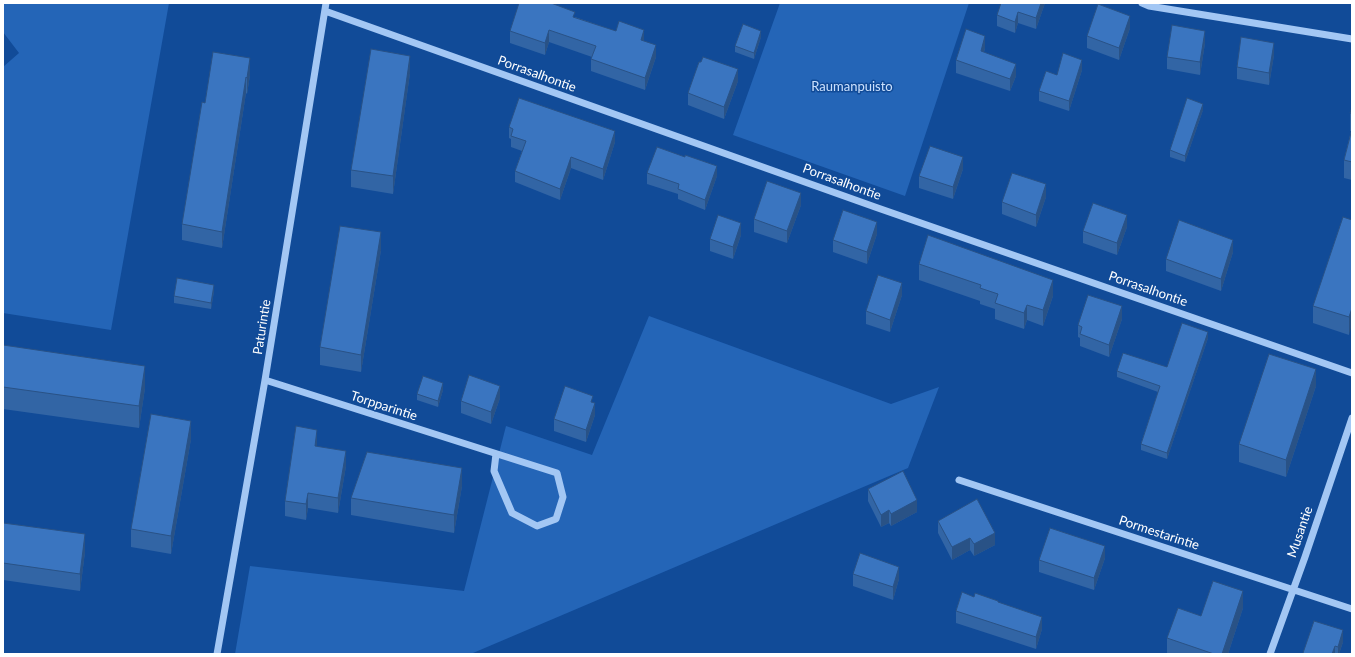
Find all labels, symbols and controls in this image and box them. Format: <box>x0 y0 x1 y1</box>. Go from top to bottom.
street label: Porrasalhontie <box>496 53 578 95</box>
park label: Raumanpuisto <box>811 79 893 95</box>
street label: Porrasalhontie <box>801 161 883 203</box>
street label: Porrasalhontie <box>1106 268 1190 310</box>
street label: Paturintie <box>250 298 274 356</box>
street label: Torpparintie <box>349 388 419 424</box>
street label: Musantie <box>1284 504 1316 560</box>
street label: Pormestarintie <box>1117 513 1201 553</box>

